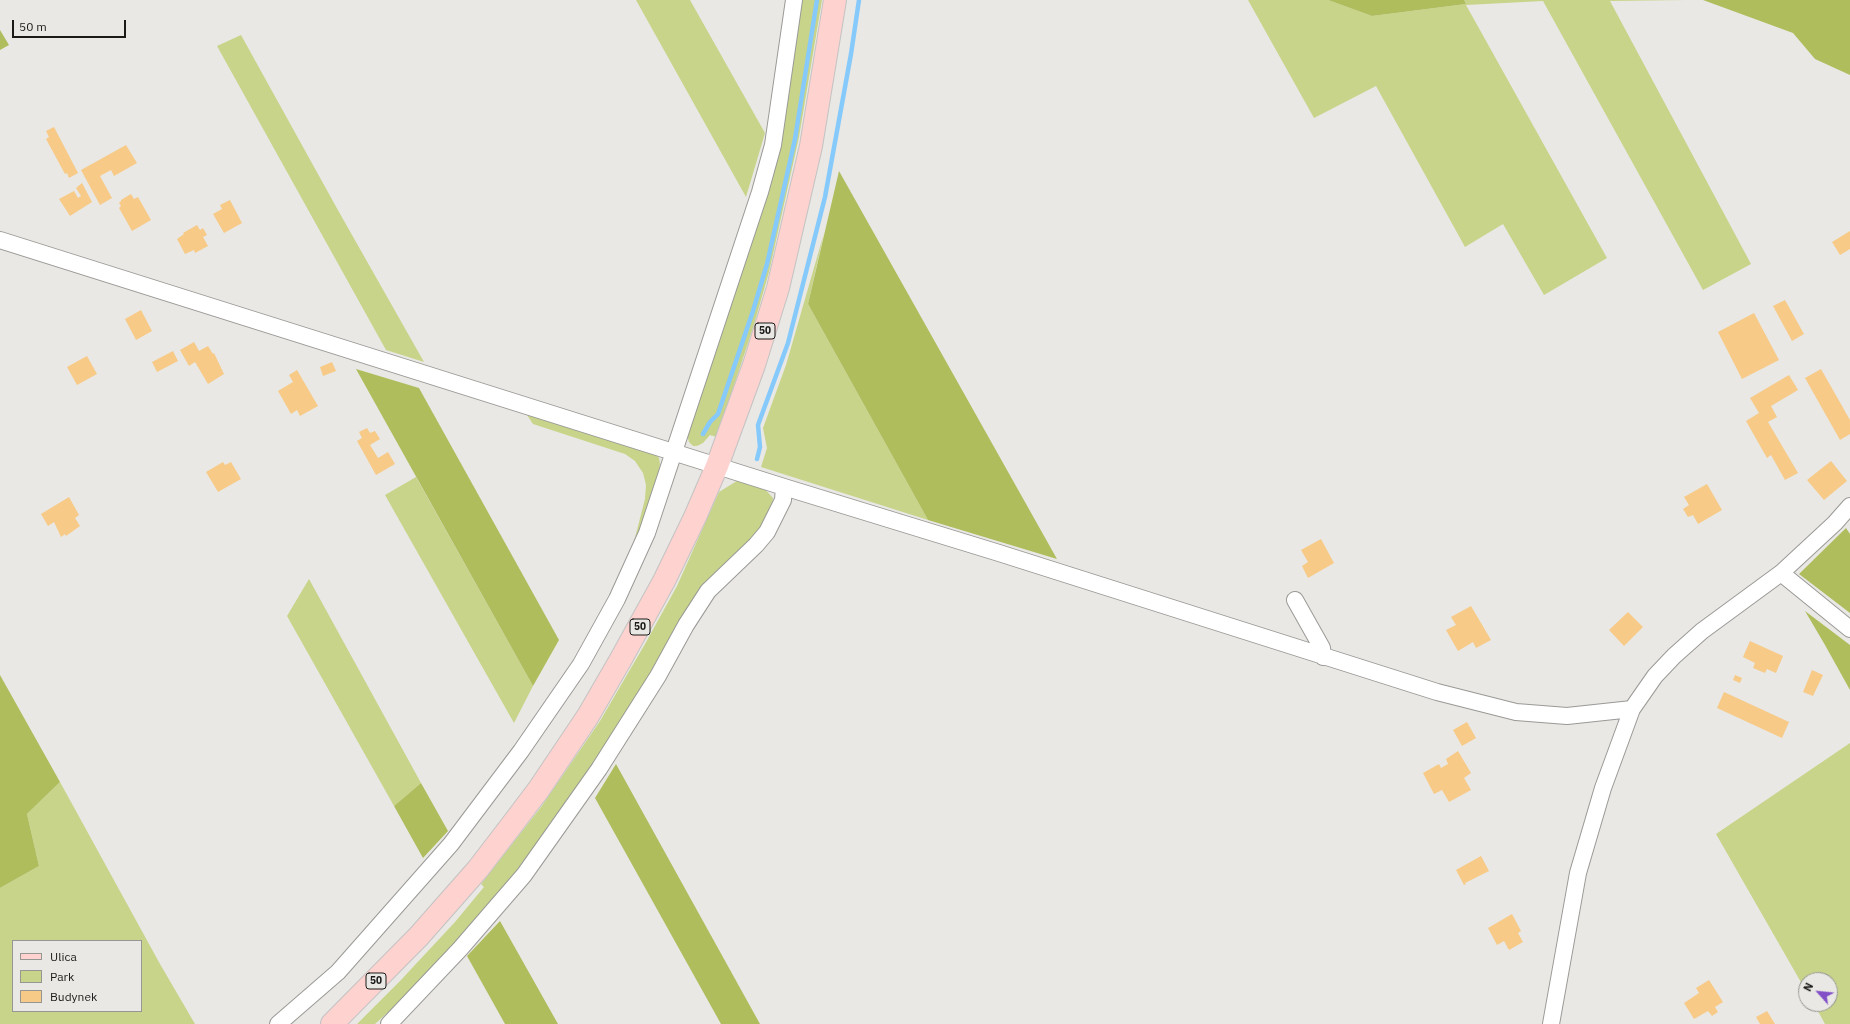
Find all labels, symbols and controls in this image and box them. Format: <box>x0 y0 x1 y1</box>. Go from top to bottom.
scale bar <box>14 12 128 38</box>
text: 50 m <box>19 19 47 34</box>
road number: 50 <box>755 323 775 339</box>
road number: 50 <box>630 619 650 635</box>
legend <box>12 940 142 1012</box>
text: Ulica <box>50 949 77 964</box>
text: Park <box>50 969 74 984</box>
north arrow <box>1798 972 1838 1012</box>
road number: 50 <box>366 973 386 989</box>
text: N <box>1800 980 1816 994</box>
text: Budynek <box>50 989 97 1004</box>

